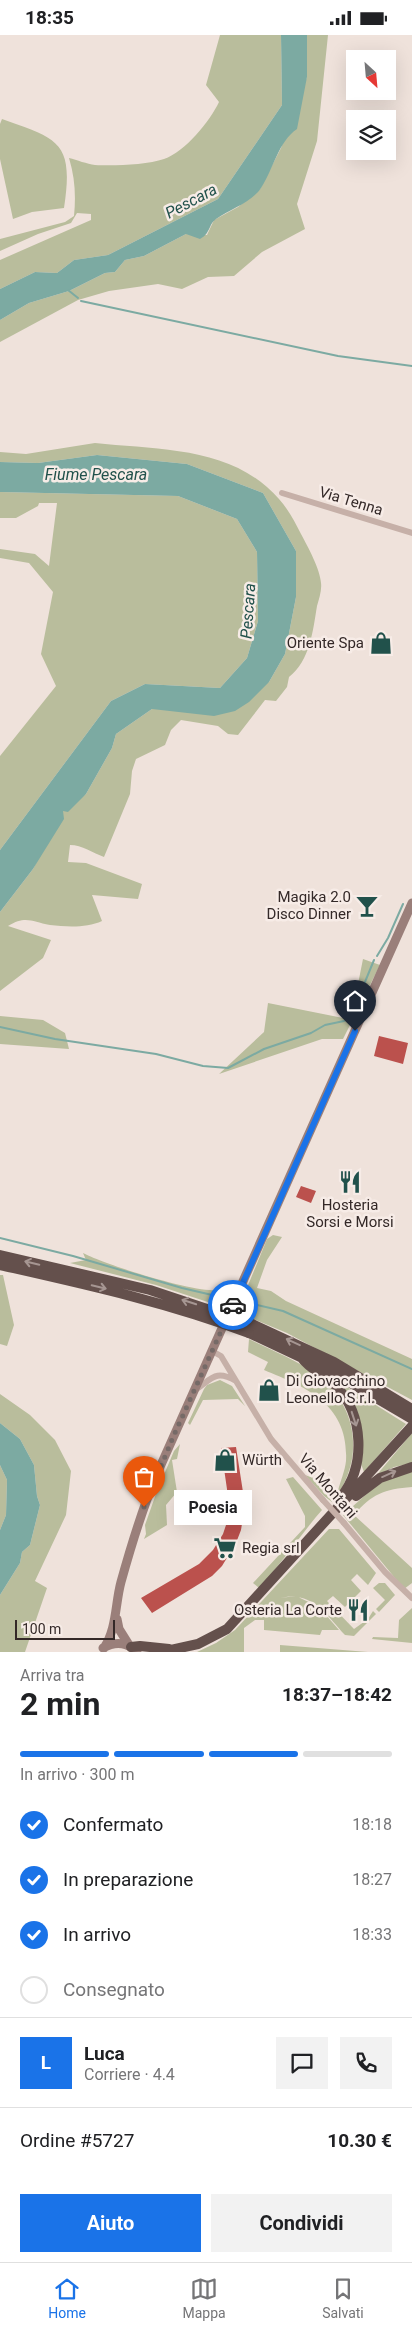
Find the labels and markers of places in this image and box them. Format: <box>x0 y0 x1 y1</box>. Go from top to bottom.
shop icon: Oriente Spa <box>368 630 394 656</box>
place label: Oriente Spa <box>287 634 364 652</box>
place label: Magika 2.0 Disco Dinner <box>267 888 351 923</box>
bar icon: Magika 2.0 Disco Dinner <box>354 893 380 919</box>
pin <box>334 980 376 1031</box>
restaurant icon: Hosteria Sorsi e Morsi <box>337 1169 363 1195</box>
place label: Hosteria Sorsi e Morsi <box>306 1196 394 1231</box>
place label: Di Giovacchino Leonello S.r.l. <box>286 1372 385 1407</box>
shop icon: Di Giovacchino Leonello S.r.l. <box>256 1377 282 1403</box>
shop icon: Würth <box>212 1447 238 1473</box>
place label: Würth <box>242 1451 282 1469</box>
pin <box>123 1456 165 1507</box>
callout: Poesia <box>174 1489 252 1525</box>
supermarket icon: Regia srl <box>212 1535 238 1561</box>
place label: Regia srl <box>242 1539 300 1557</box>
restaurant icon: Osteria La Corte <box>345 1597 371 1623</box>
place label: Osteria La Corte <box>234 1601 342 1619</box>

